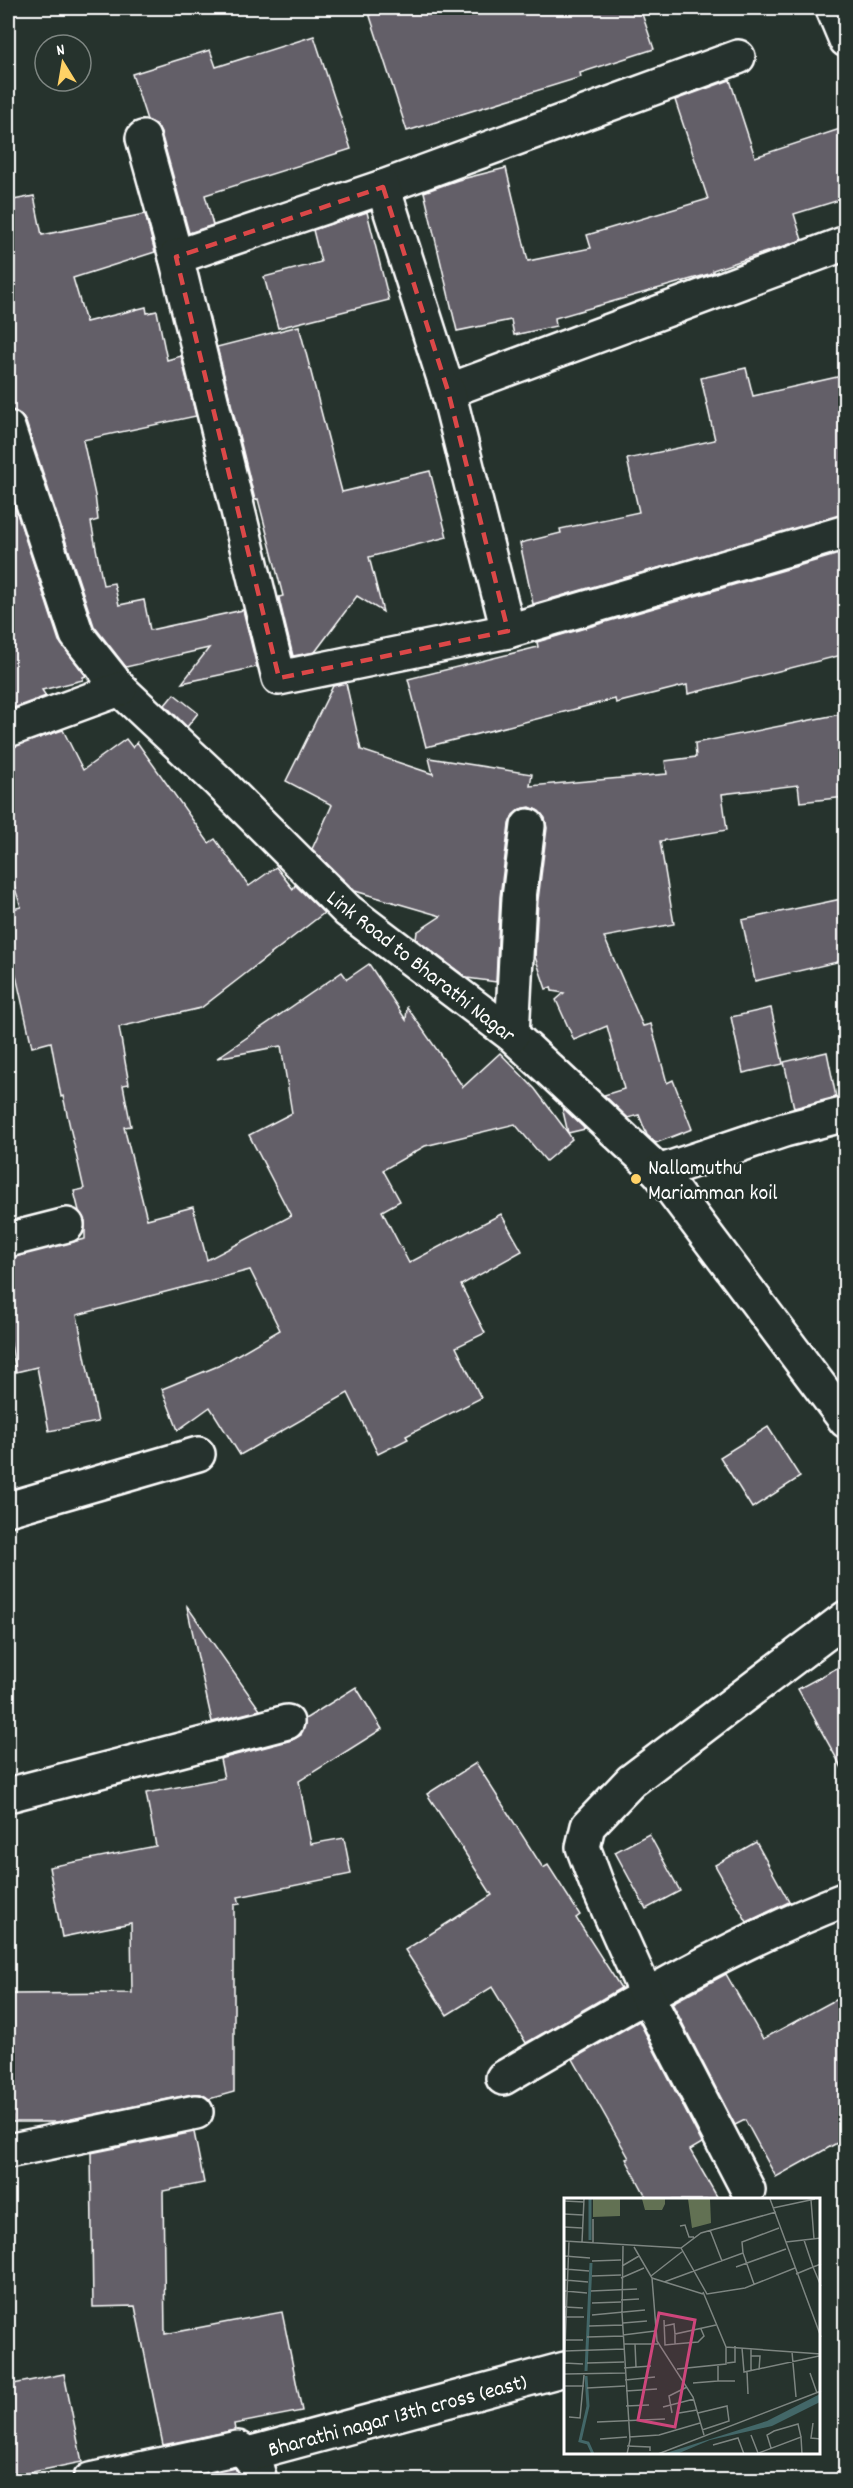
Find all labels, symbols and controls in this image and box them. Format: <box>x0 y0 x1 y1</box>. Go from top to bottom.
north arrow <box>33 33 93 93</box>
text: N <box>55 39 67 63</box>
street label: Link Road to Bharathi Nagar <box>319 884 522 1052</box>
place label: Nallamuthu Mariamman koil <box>648 1154 778 1210</box>
marker: Nallamuthu Mariamman koil <box>629 1172 643 1186</box>
inset map <box>564 2198 820 2455</box>
street label: Bharathi nagar 13th cross (east) <box>265 2368 531 2467</box>

